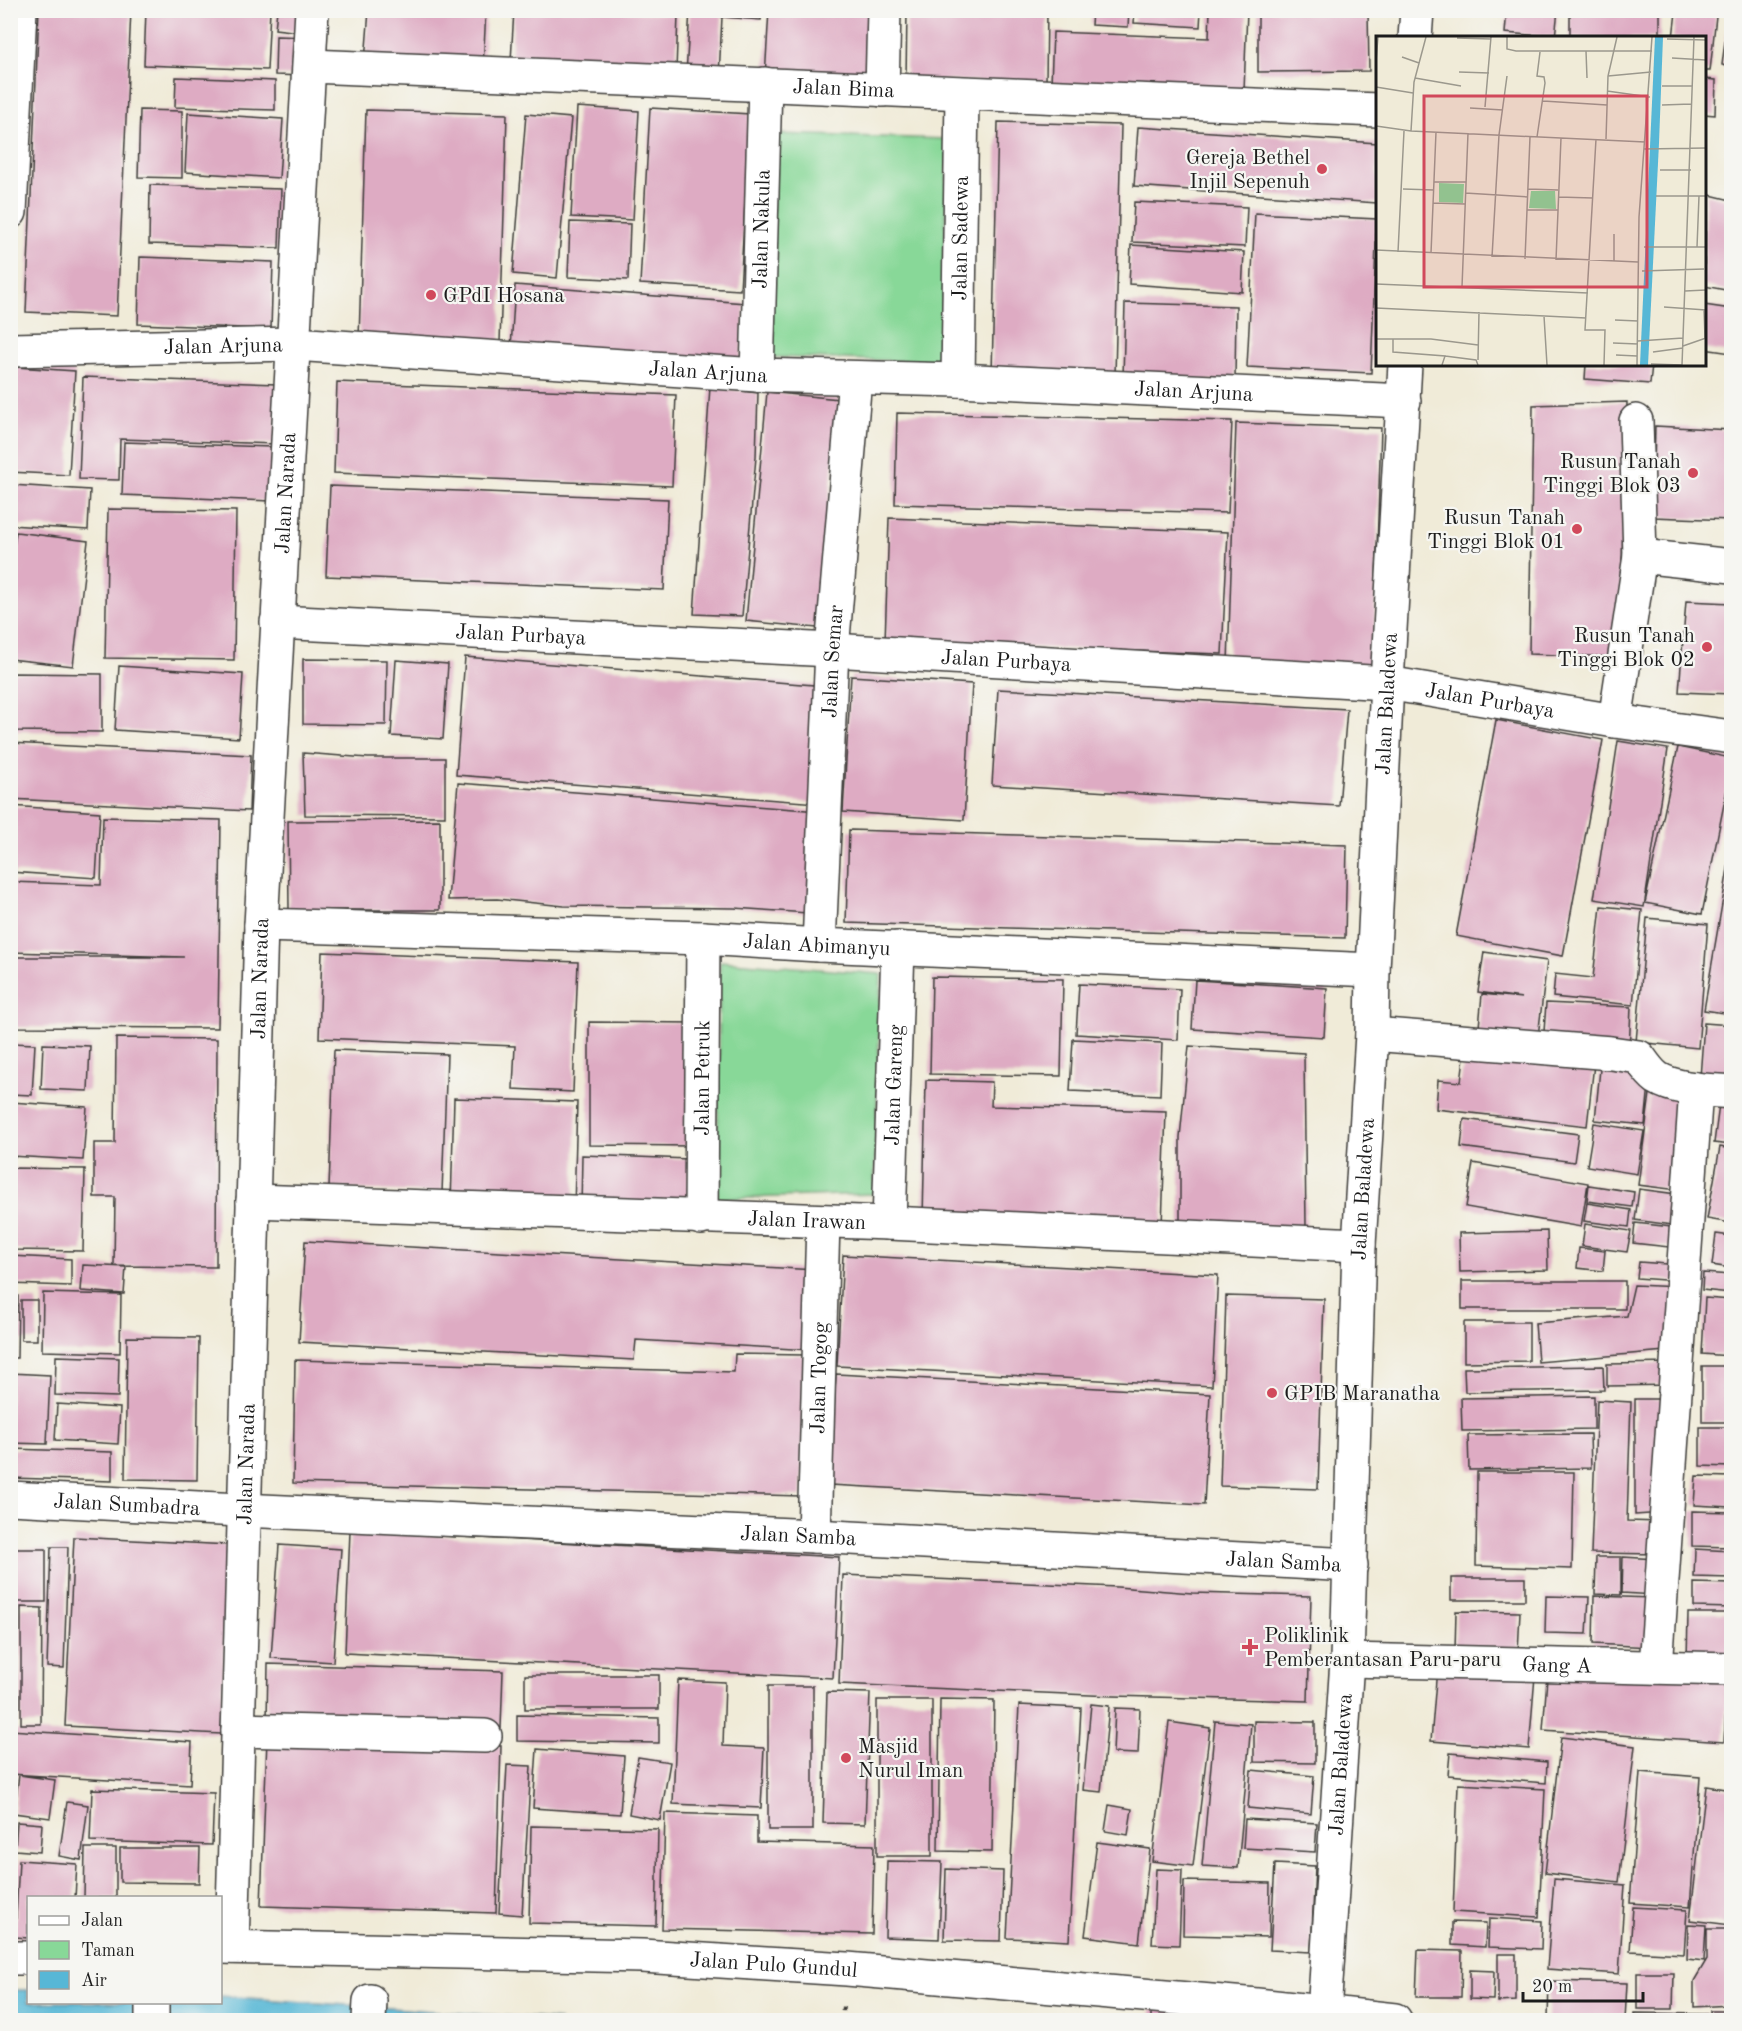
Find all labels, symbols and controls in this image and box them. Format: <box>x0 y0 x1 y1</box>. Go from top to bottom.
inset map <box>1376 36 1706 366</box>
street label: Jalan Bima <box>792 77 895 102</box>
place label: Gereja Bethel Injil Sepenuh <box>1186 148 1310 193</box>
marker: Gereja Bethel Injil Sepenuh <box>1315 162 1329 176</box>
street label: Jalan Nakula <box>750 169 775 289</box>
street label: Jalan Sadewa <box>950 175 973 301</box>
place label: GPdI Hosana <box>443 286 565 307</box>
marker: GPdI Hosana <box>424 288 438 302</box>
street label: Jalan Arjuna <box>163 335 283 359</box>
street label: Jalan Arjuna <box>648 359 768 387</box>
street label: Jalan Arjuna <box>1133 379 1254 406</box>
street label: Jalan Narada <box>273 432 300 555</box>
place label: Rusun Tanah Tinggi Blok 03 <box>1543 452 1681 497</box>
marker: Rusun Tanah Tinggi Blok 03 <box>1686 466 1700 480</box>
place label: Rusun Tanah Tinggi Blok 01 <box>1427 508 1565 553</box>
marker: Rusun Tanah Tinggi Blok 01 <box>1570 522 1584 536</box>
street label: Jalan Semar <box>820 604 848 718</box>
street label: Jalan Purbaya <box>455 622 586 650</box>
place label: Rusun Tanah Tinggi Blok 02 <box>1557 626 1695 671</box>
street label: Jalan Baladewa <box>1374 632 1402 775</box>
marker: Rusun Tanah Tinggi Blok 02 <box>1700 640 1714 654</box>
street label: Jalan Purbaya <box>940 647 1072 676</box>
street label: Jalan Purbaya <box>1423 681 1556 723</box>
street label: Jalan Narada <box>249 917 273 1040</box>
street label: Jalan Abimanyu <box>742 931 891 960</box>
street label: Jalan Petruk <box>693 1020 714 1136</box>
street label: Jalan Gareng <box>883 1023 908 1146</box>
street label: Jalan Baladewa <box>1350 1117 1379 1261</box>
street label: Jalan Irawan <box>747 1209 867 1234</box>
street label: Jalan Togog <box>808 1321 832 1434</box>
place label: GPIB Maranatha <box>1284 1384 1440 1405</box>
marker: GPIB Maranatha <box>1265 1386 1279 1400</box>
street label: Jalan Narada <box>235 1403 259 1525</box>
street label: Jalan Sumbadra <box>53 1491 201 1520</box>
street label: Jalan Samba <box>740 1524 857 1550</box>
street label: Jalan Samba <box>1225 1549 1342 1576</box>
place label: Poliklinik Pemberantasan Paru-paru <box>1264 1626 1501 1671</box>
marker: Poliklinik Pemberantasan Paru-paru <box>1241 1638 1259 1656</box>
street label: Gang A <box>1522 1655 1592 1678</box>
street label: Jalan Baladewa <box>1327 1693 1357 1836</box>
place label: Masjid Nurul Iman <box>858 1737 963 1782</box>
marker: Masjid Nurul Iman <box>839 1751 853 1765</box>
legend <box>27 1896 222 2004</box>
text: Jalan <box>81 1912 123 1930</box>
text: Taman <box>81 1942 135 1960</box>
street label: Jalan Pulo Gundul <box>689 1950 859 1982</box>
scale bar <box>1523 1965 1643 2003</box>
text: Air <box>81 1972 108 1990</box>
text: 20 m <box>1532 1978 1572 1996</box>

